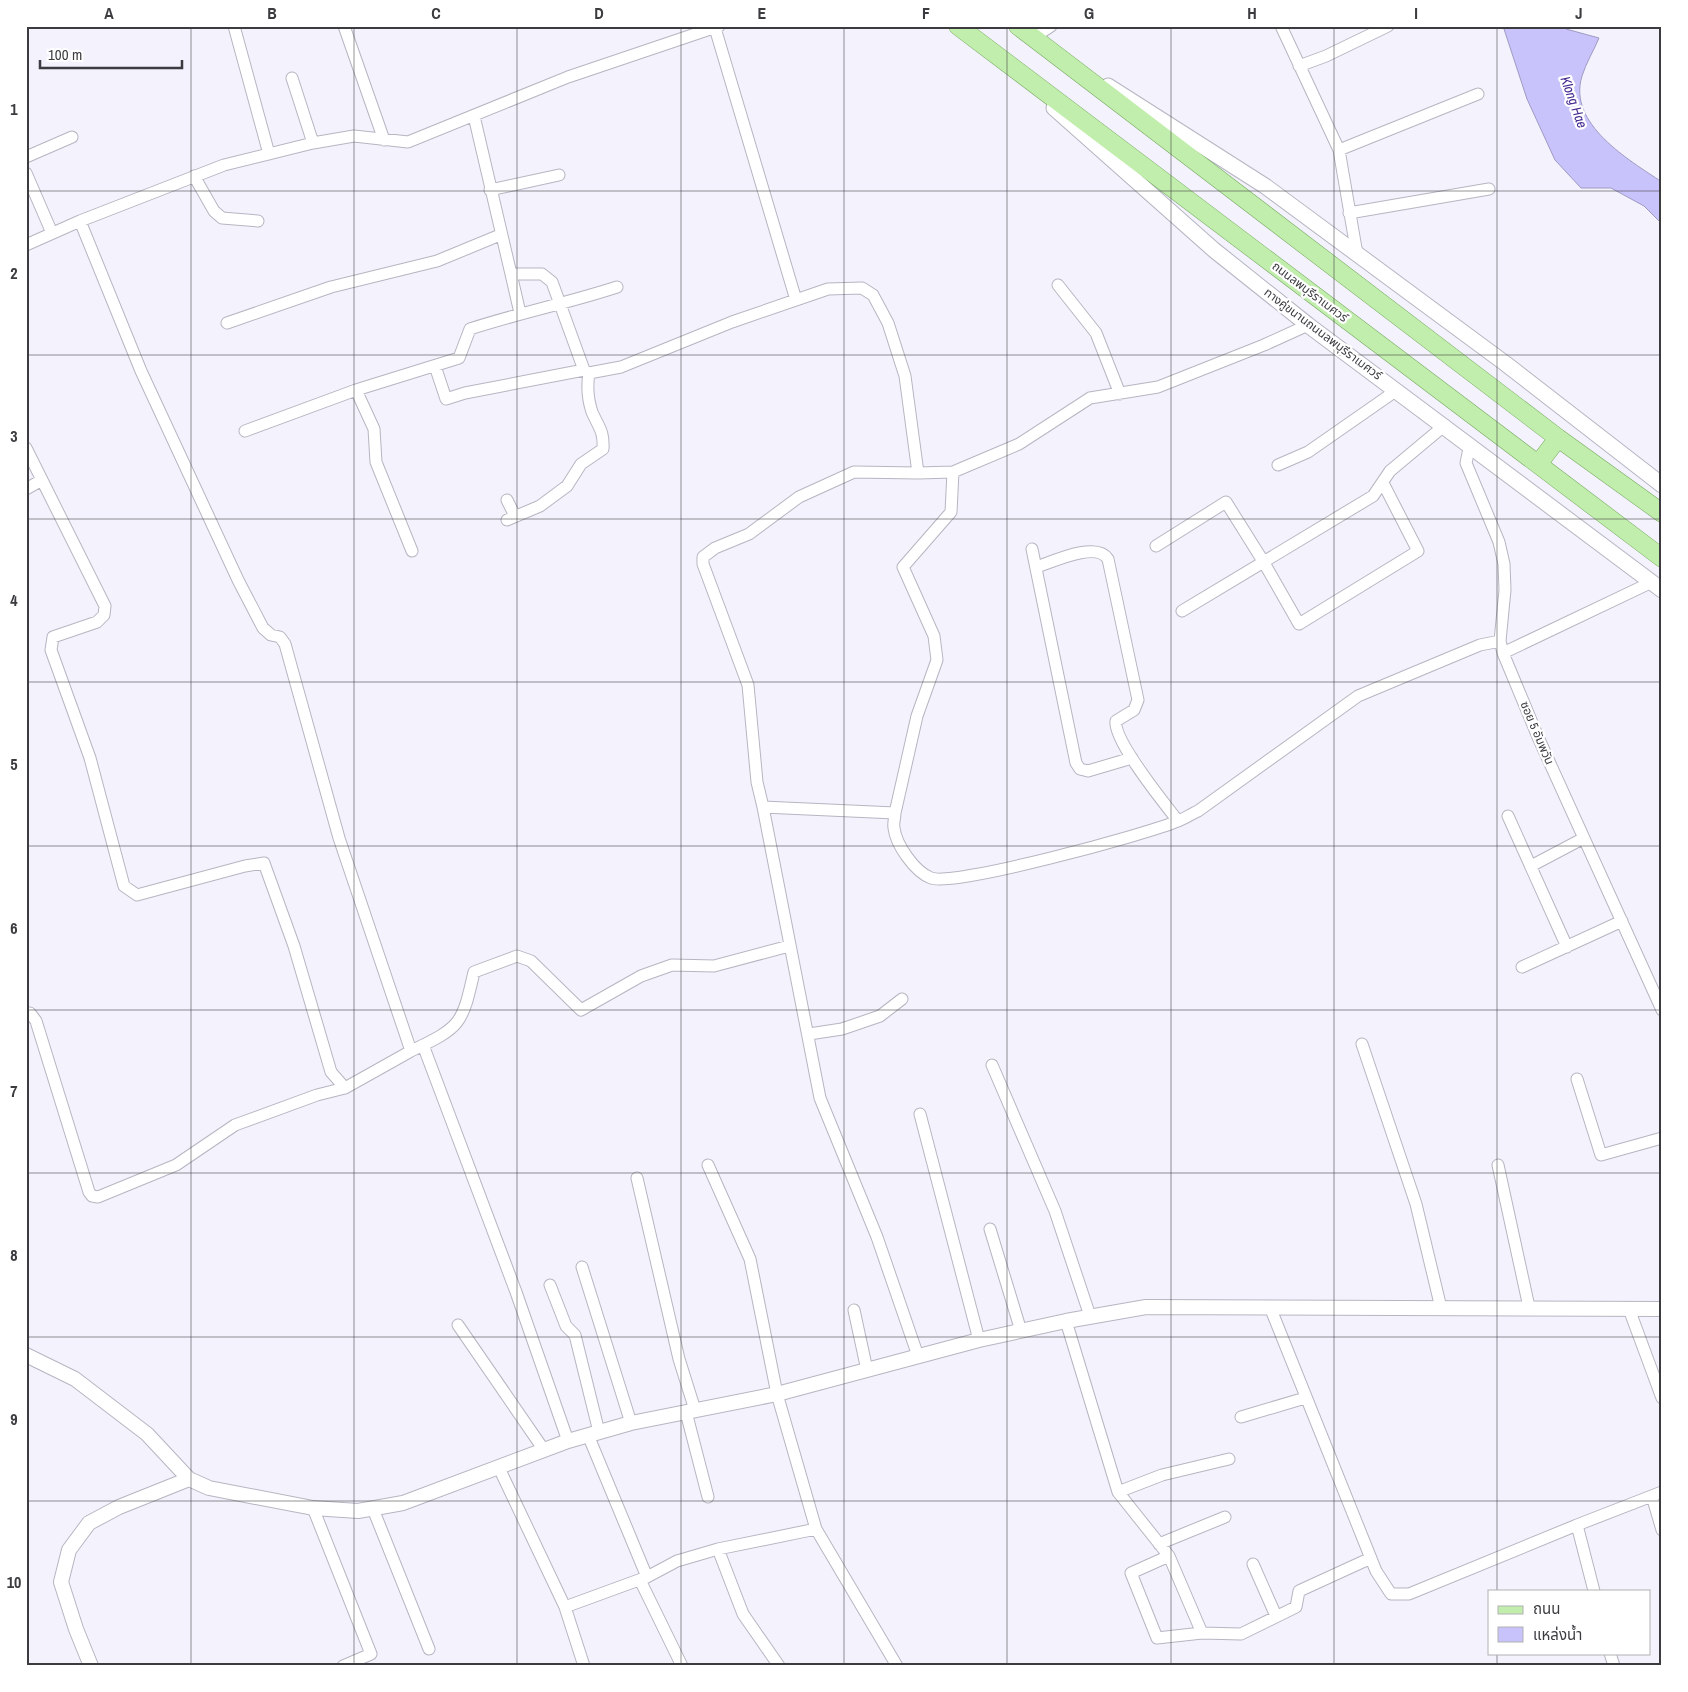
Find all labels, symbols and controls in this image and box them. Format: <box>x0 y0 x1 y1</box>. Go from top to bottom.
text: A <box>104 2 114 24</box>
text: B <box>267 2 277 24</box>
text: C <box>431 2 441 24</box>
text: D <box>594 2 604 24</box>
text: E <box>758 2 767 24</box>
text: F <box>922 2 930 24</box>
text: G <box>1084 2 1094 24</box>
text: H <box>1247 2 1257 24</box>
text: I <box>1414 2 1418 24</box>
text: J <box>1575 2 1583 24</box>
scale bar <box>40 38 182 70</box>
text: 100 m <box>48 44 82 65</box>
water label: Klong Hae <box>1556 74 1592 130</box>
text: 1 <box>10 98 18 120</box>
street label: ถนนลพบุรีราเมศวร์ <box>1269 258 1352 326</box>
text: 2 <box>10 262 18 284</box>
street label: ทางคู่ขนานถนนลพบุรีราเมศวร์ <box>1261 284 1386 384</box>
text: 3 <box>10 425 18 447</box>
text: 4 <box>10 589 18 611</box>
street label: ซอย 5 อัมพวัน <box>1516 699 1558 767</box>
text: 5 <box>10 753 18 775</box>
text: 6 <box>10 917 18 939</box>
text: 7 <box>10 1080 18 1102</box>
text: 8 <box>10 1244 18 1266</box>
text: 9 <box>10 1408 18 1430</box>
text: 10 <box>7 1571 21 1593</box>
legend <box>1488 1590 1650 1654</box>
text: ถนน <box>1533 1598 1560 1619</box>
text: แหล่งน้ำ <box>1533 1624 1582 1645</box>

